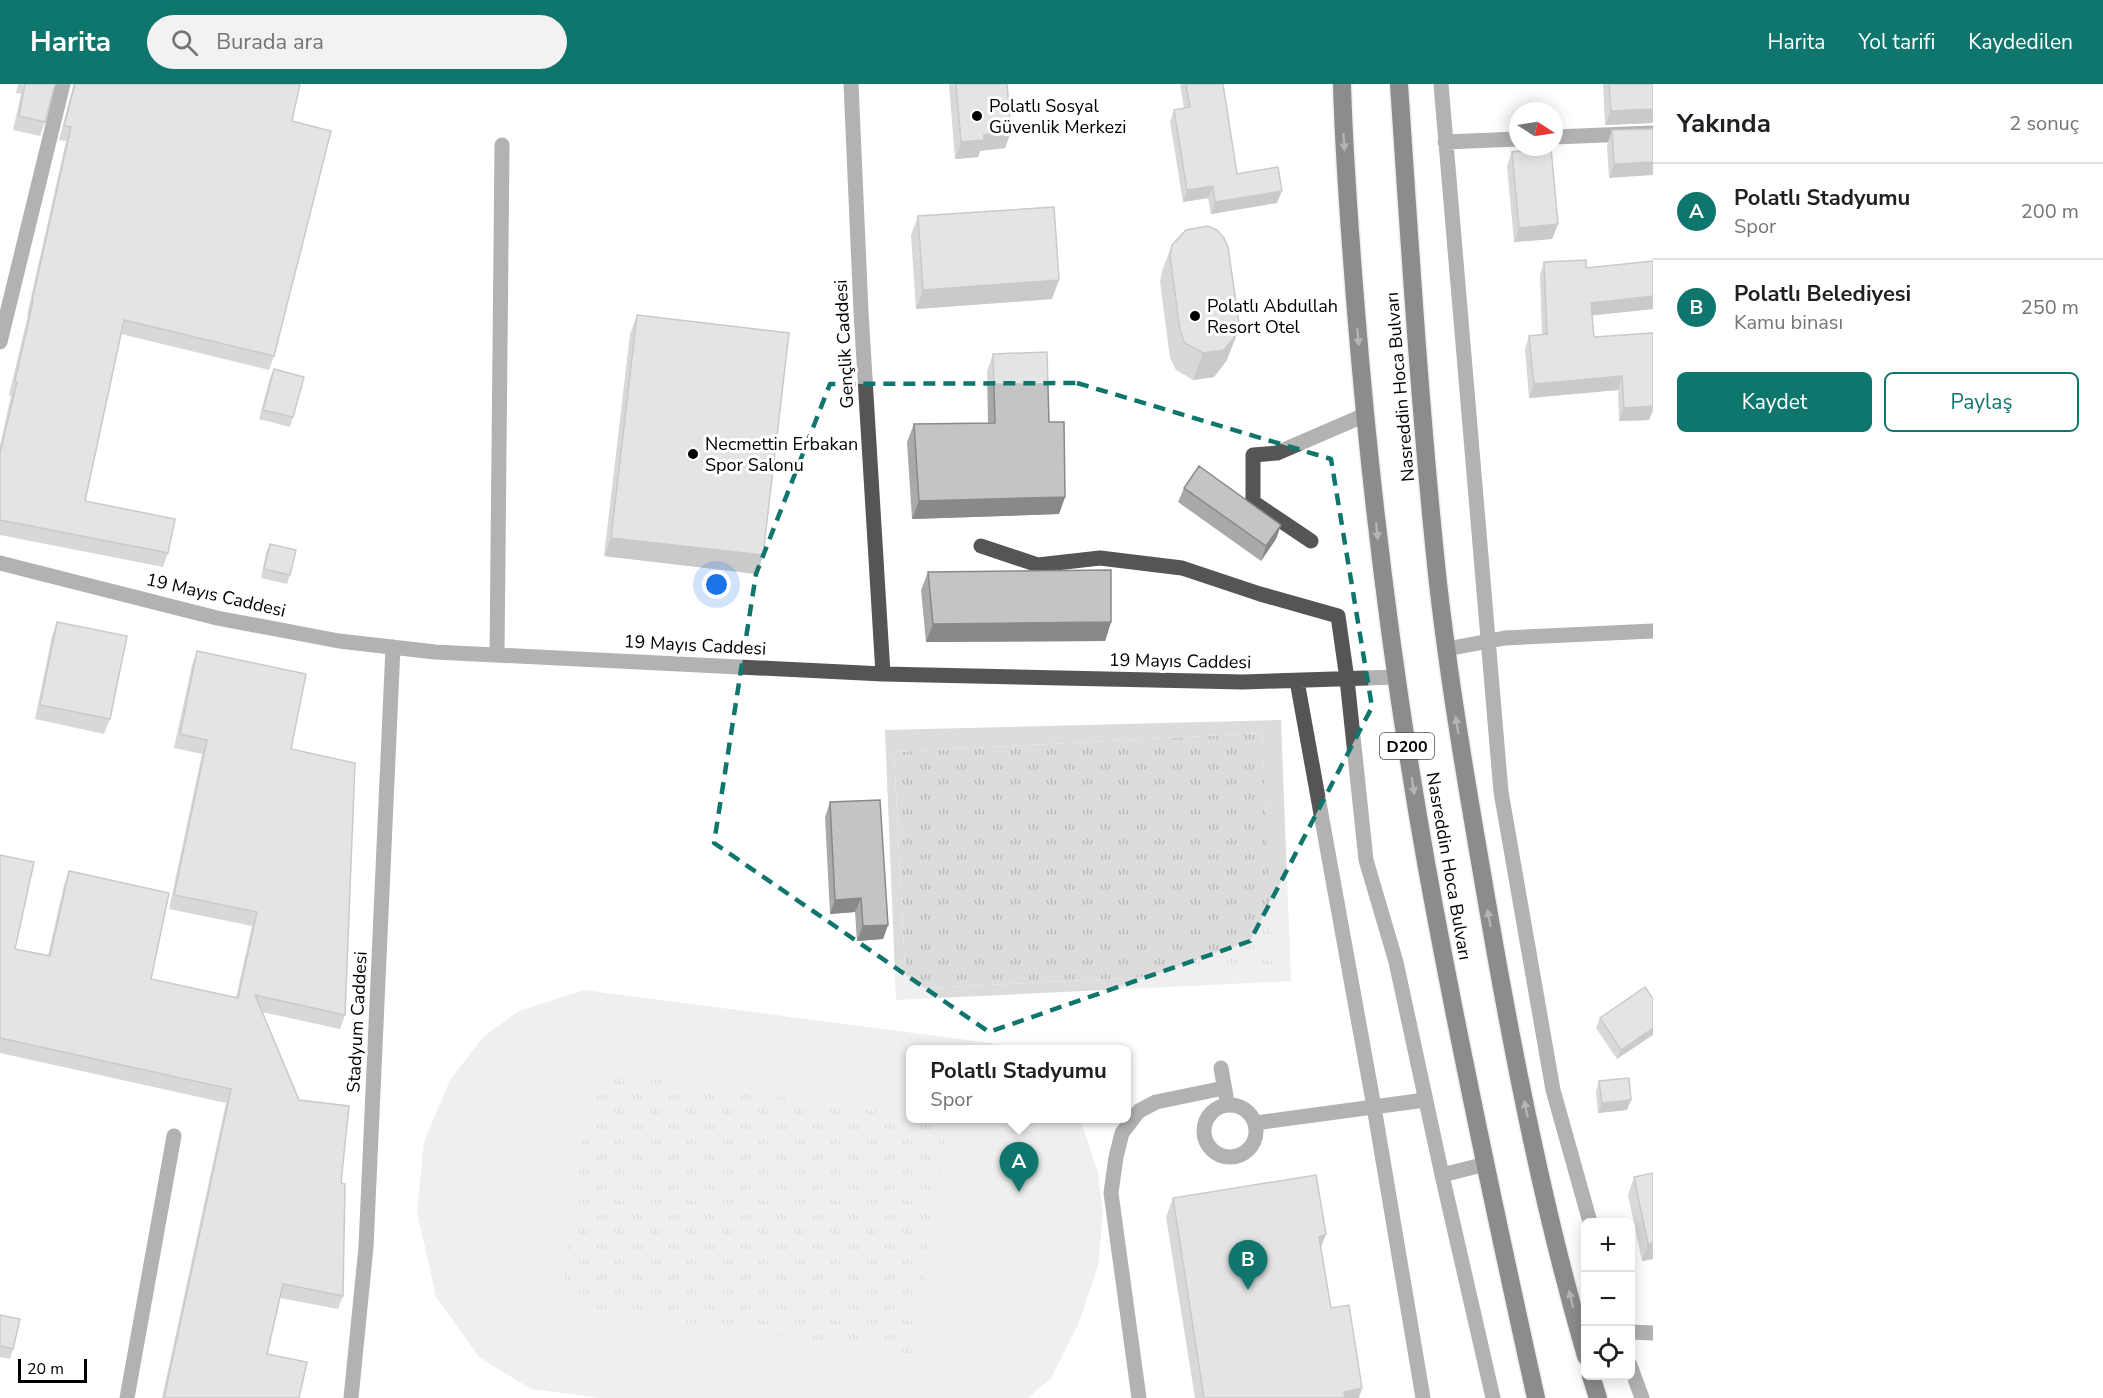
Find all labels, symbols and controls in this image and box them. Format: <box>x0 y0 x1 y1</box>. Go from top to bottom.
search box <box>147 15 567 69</box>
text: Harita <box>30 23 111 61</box>
icon: search <box>168 26 201 59</box>
text: Burada ara <box>216 27 324 57</box>
text: Harita <box>1767 28 1825 56</box>
text: Yol tarifi <box>1858 28 1935 56</box>
text: Kaydedilen <box>1968 28 2073 56</box>
place label: Polatlı Sosyal Güvenlik Merkezi <box>989 94 1126 139</box>
north arrow <box>1509 102 1563 156</box>
text: Yakında <box>1677 106 1771 141</box>
marker: Polatlı Sosyal Güvenlik Merkezi <box>970 109 984 123</box>
text: 2 sonuç <box>2009 110 2079 137</box>
one-way arrow <box>1339 133 1349 152</box>
text: Polatlı Stadyumu <box>1734 183 1910 213</box>
text: A <box>1689 198 1704 225</box>
text: 200 m <box>2021 198 2079 225</box>
text: Spor <box>1734 213 1776 240</box>
street label: Gençlik Caddesi <box>829 279 859 409</box>
text: Polatlı Belediyesi <box>1734 279 1911 309</box>
street label: Nasreddin Hoca Bulvarı <box>1380 291 1420 483</box>
place label: Polatlı Abdullah Resort Otel <box>1207 294 1338 339</box>
text: B <box>1690 294 1703 321</box>
text: 250 m <box>2021 294 2079 321</box>
marker: Polatlı Abdullah Resort Otel <box>1188 309 1202 323</box>
text: Kamu binası <box>1734 309 1843 336</box>
one-way arrow <box>1353 327 1363 346</box>
button: Kaydet <box>1677 372 1872 432</box>
button: Paylaş <box>1884 372 2079 432</box>
place label: Necmettin Erbakan Spor Salonu <box>705 432 858 477</box>
marker: Necmettin Erbakan Spor Salonu <box>686 447 700 461</box>
one-way arrow <box>1372 522 1382 541</box>
street label: 19 Mayıs Caddesi <box>144 567 288 623</box>
your location <box>702 570 731 599</box>
street label: 19 Mayıs Caddesi <box>623 629 767 661</box>
street label: 19 Mayıs Caddesi <box>1109 648 1251 674</box>
one-way arrow <box>1453 716 1462 735</box>
road number: D200 <box>1380 733 1434 759</box>
street label: Nasreddin Hoca Bulvarı <box>1421 770 1477 962</box>
one-way arrow <box>1409 777 1418 796</box>
one-way arrow <box>1485 908 1494 927</box>
street label: Stadyum Caddesi <box>341 951 373 1093</box>
popup <box>906 1045 1131 1123</box>
text: Polatlı Stadyumu <box>930 1056 1107 1086</box>
text: Spor <box>930 1086 973 1113</box>
one-way arrow <box>1521 1100 1530 1119</box>
pin: A <box>1000 1142 1038 1192</box>
map controls <box>1581 1218 1635 1380</box>
button: + <box>1581 1218 1635 1272</box>
pin: B <box>1228 1240 1268 1290</box>
button: − <box>1581 1272 1635 1326</box>
one-way arrow <box>1565 1290 1575 1308</box>
button: locate <box>1581 1326 1635 1380</box>
scale bar <box>18 1356 87 1384</box>
text: 20 m <box>27 1358 64 1380</box>

